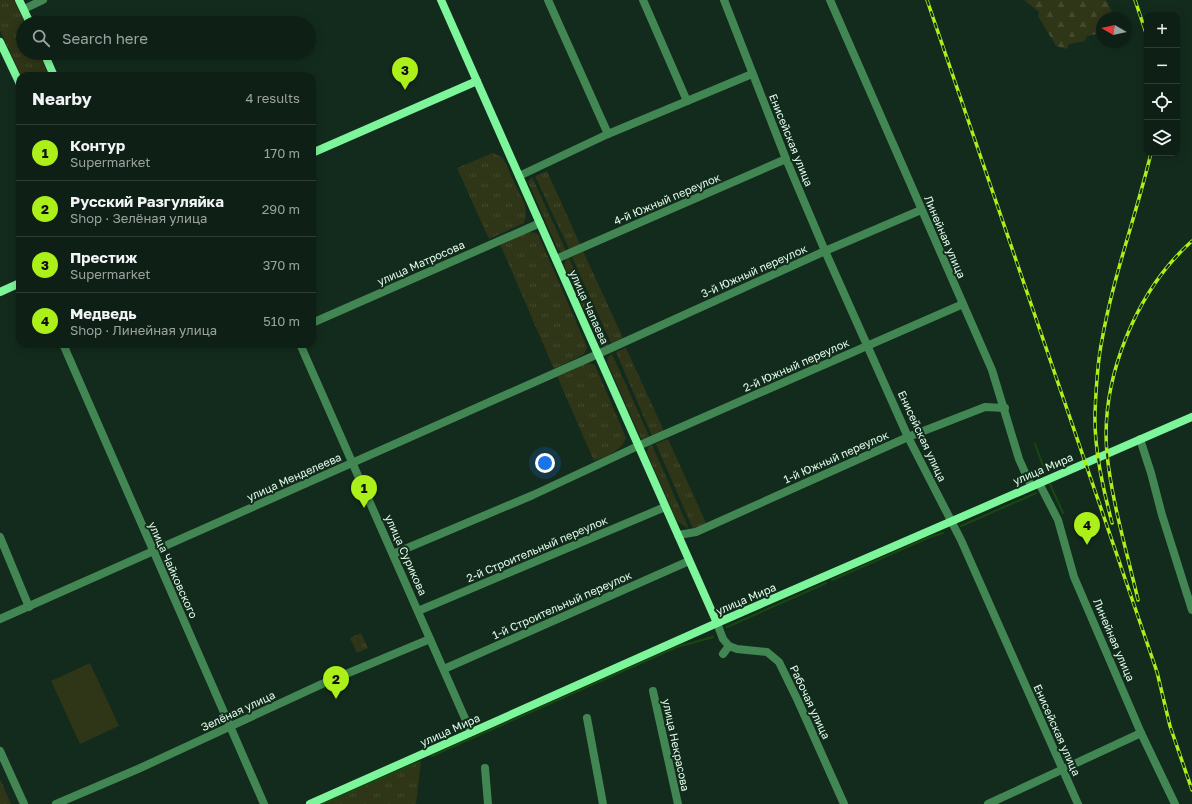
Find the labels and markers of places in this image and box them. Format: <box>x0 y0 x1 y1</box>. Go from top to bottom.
pin: 3 <box>392 57 418 90</box>
pin: 1 <box>351 475 377 508</box>
pin: 4 <box>1074 512 1100 545</box>
pin: 2 <box>323 666 349 699</box>

